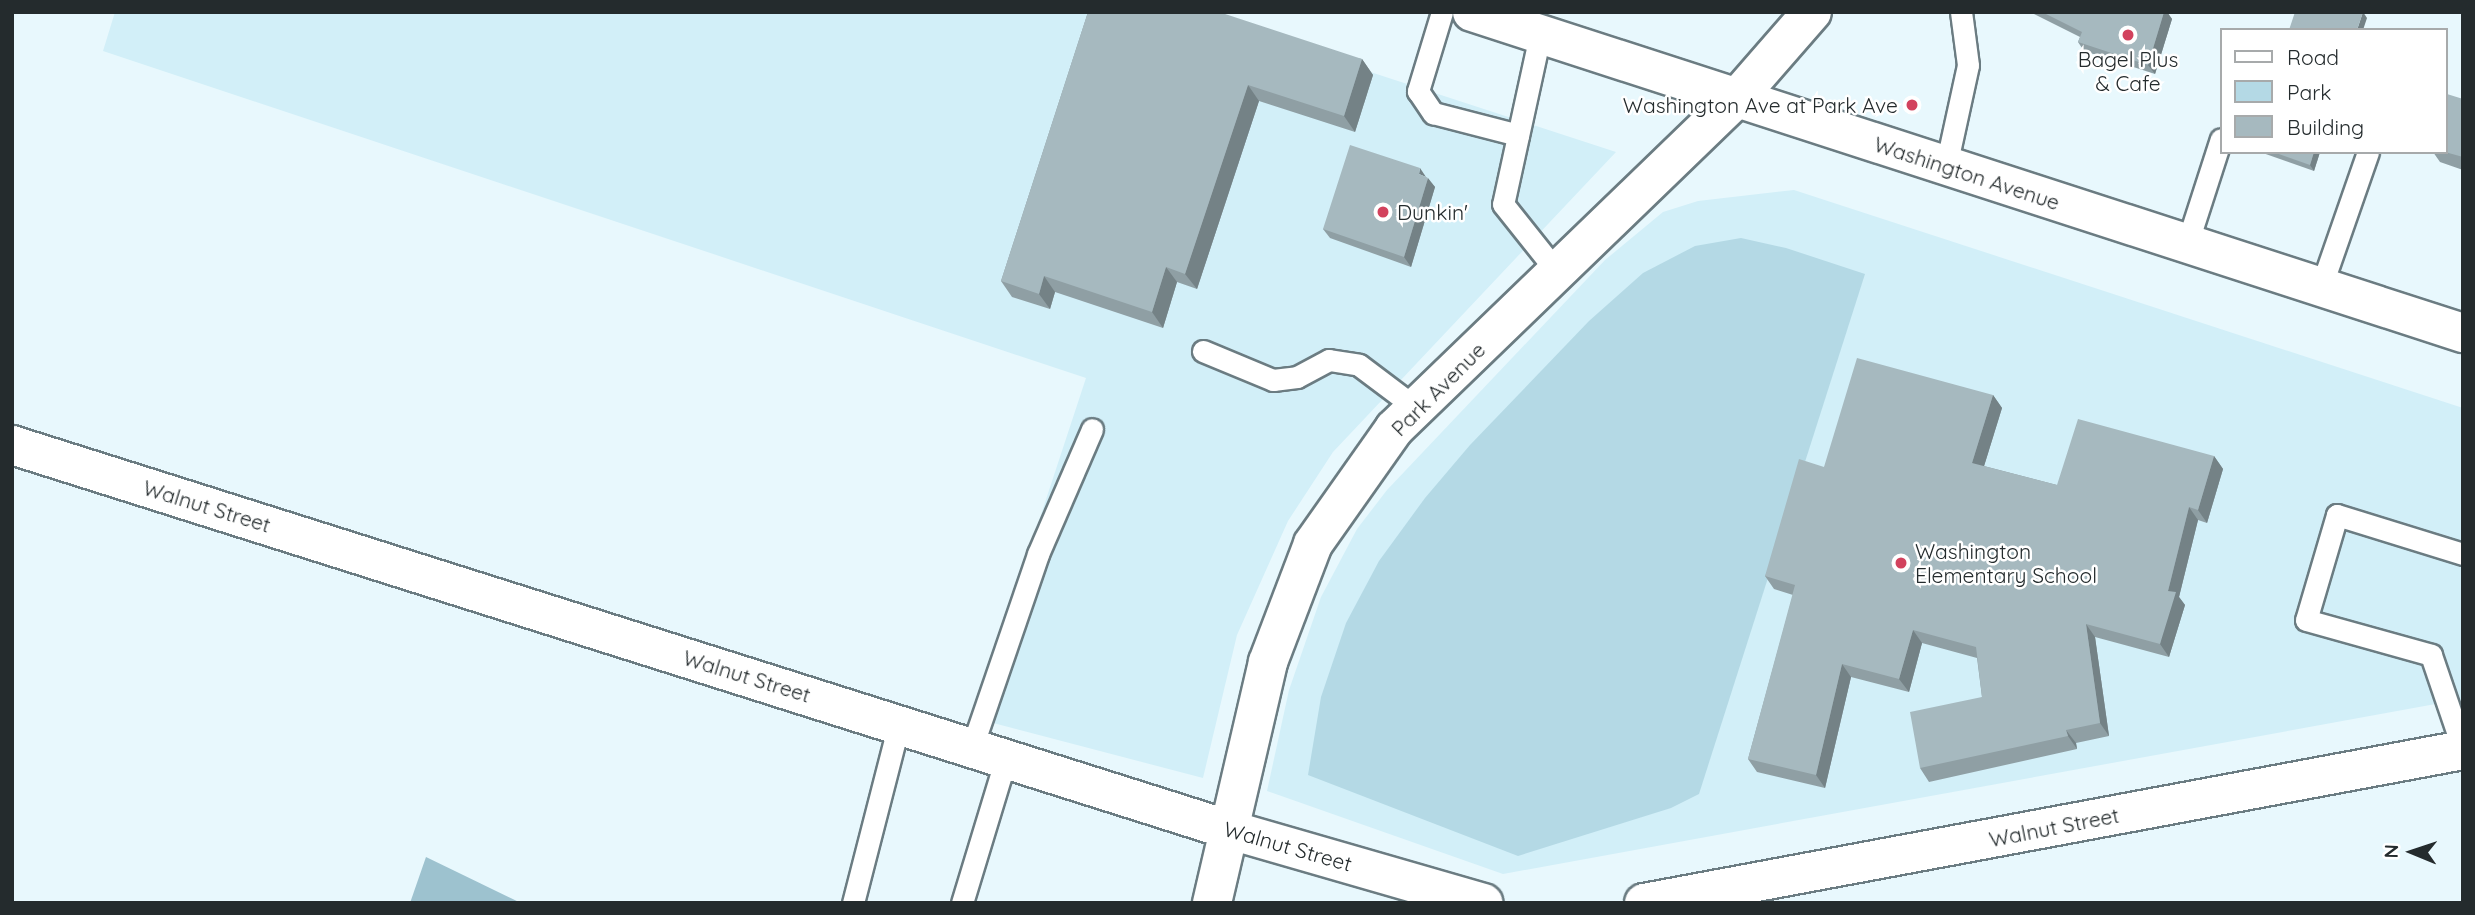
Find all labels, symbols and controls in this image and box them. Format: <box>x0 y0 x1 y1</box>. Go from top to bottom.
marker: Bagel Plus & Cafe <box>2120 27 2136 43</box>
legend <box>2220 28 2447 154</box>
text: Road <box>2287 44 2339 70</box>
place label: Bagel Plus & Cafe <box>2078 46 2178 96</box>
text: Park <box>2287 79 2331 105</box>
place label: Washington Ave at Park Ave <box>1623 92 1898 118</box>
marker: Washington Ave at Park Ave <box>1904 97 1920 113</box>
text: Building <box>2287 114 2364 140</box>
street label: Washington Avenue <box>1871 131 2063 215</box>
place label: Dunkin' <box>1397 199 1468 225</box>
marker: Dunkin' <box>1375 204 1391 220</box>
street label: Park Avenue <box>1386 337 1490 441</box>
street label: Walnut Street <box>140 475 274 537</box>
place label: Washington Elementary School <box>1915 538 2097 588</box>
marker: Washington Elementary School <box>1893 555 1909 571</box>
street label: Walnut Street <box>680 645 814 707</box>
street label: Walnut Street <box>1987 802 2121 852</box>
street label: Walnut Street <box>1221 816 1355 876</box>
north arrow <box>2377 817 2447 887</box>
text: N <box>2379 844 2403 859</box>

